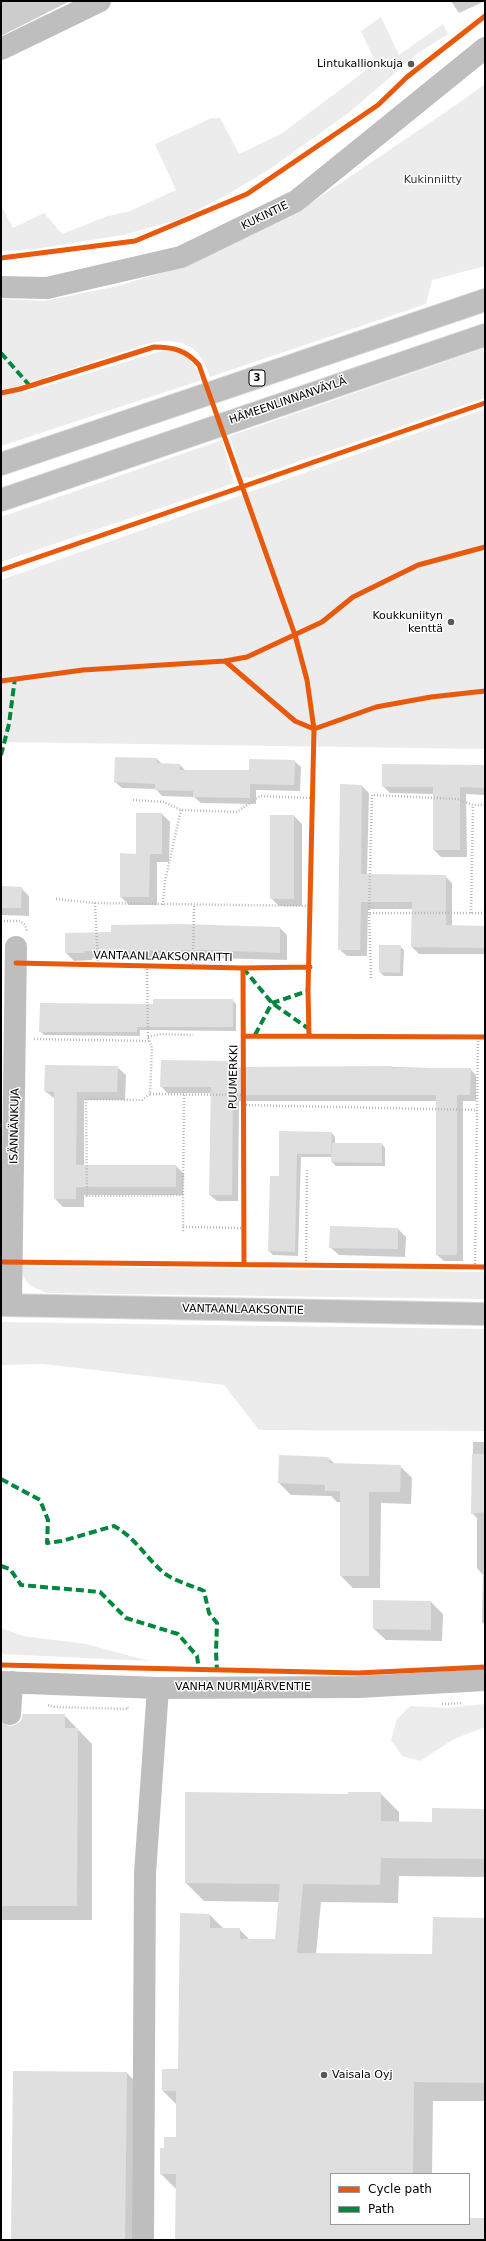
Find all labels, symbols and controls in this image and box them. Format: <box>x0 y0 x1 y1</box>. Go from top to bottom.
place label: Lintukallionkuja <box>317 57 403 71</box>
marker: Lintukallionkuja <box>406 59 416 69</box>
park label: Kukinniitty <box>404 173 462 187</box>
street label: KUKINTIE <box>239 199 291 233</box>
road number: 3 <box>249 370 265 386</box>
street label: HÄMEENLINNANVÄYLÄ <box>228 375 348 427</box>
place label: Koukkuniityn kenttä <box>372 609 443 635</box>
marker: Koukkuniityn kenttä <box>446 617 456 627</box>
street label: VANTAANLAAKSONRAITTI <box>93 949 233 965</box>
street label: PUUMERKKI <box>227 1045 241 1109</box>
street label: ISÄNNÄNKUJA <box>8 1088 22 1164</box>
street label: VANTAANLAAKSONTIE <box>182 1302 304 1318</box>
street label: VANHA NURMIJÄRVENTIE <box>175 1680 311 1694</box>
place label: Vaisala Oyj <box>332 2068 392 2082</box>
marker: Vaisala Oyj <box>319 2070 329 2080</box>
legend <box>330 2173 470 2225</box>
text: Cycle path <box>368 2182 432 2196</box>
text: Path <box>368 2202 394 2216</box>

